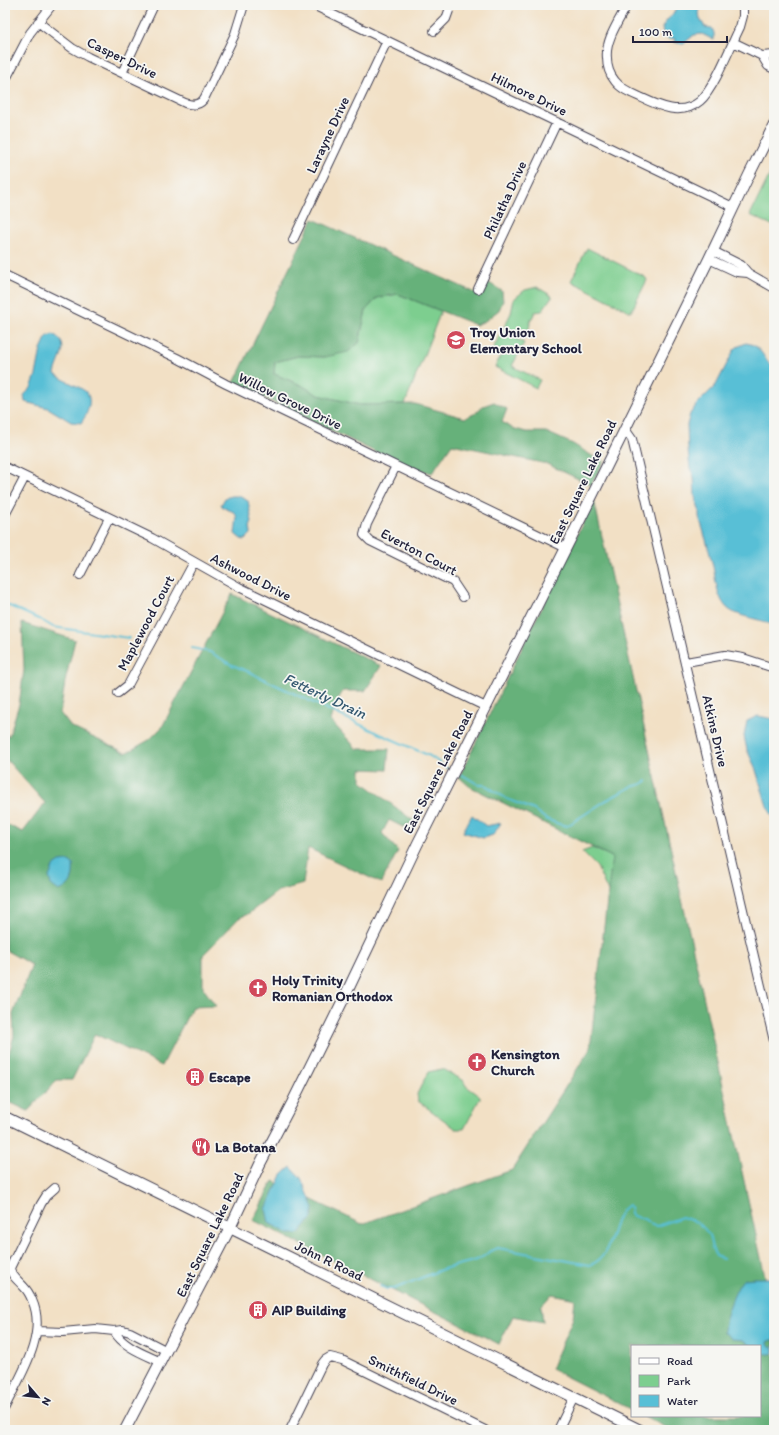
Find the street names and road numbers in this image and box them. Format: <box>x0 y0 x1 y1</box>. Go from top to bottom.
street label: Casper Drive <box>84 34 160 83</box>
street label: Hilmore Drive <box>488 68 570 120</box>
street label: Larayne Drive <box>303 94 353 176</box>
street label: Philatha Drive <box>479 158 531 242</box>
street label: Willow Grove Drive <box>235 369 345 434</box>
street label: East Square Lake Road <box>545 417 621 547</box>
street label: Everton Court <box>378 525 460 579</box>
street label: Ashwood Drive <box>208 549 294 605</box>
street label: Maplewood Court <box>114 572 178 674</box>
street label: Atkins Drive <box>698 693 732 769</box>
street label: East Square Lake Road <box>399 707 477 837</box>
street label: East Square Lake Road <box>172 1170 248 1300</box>
street label: John R Road <box>292 1237 366 1285</box>
street label: Smithfield Drive <box>365 1351 461 1409</box>

